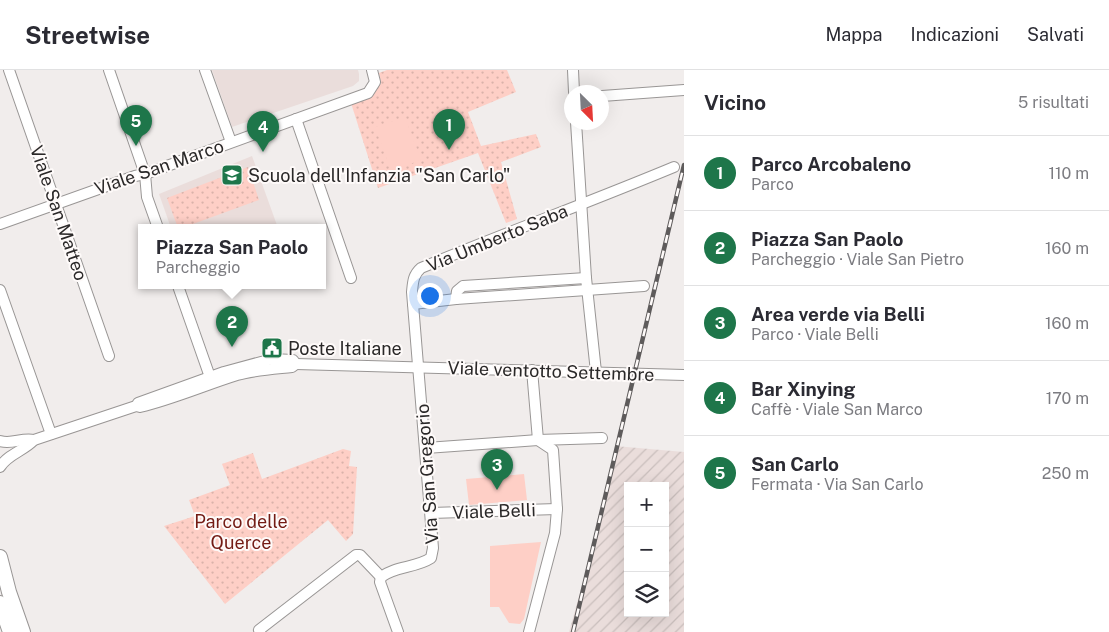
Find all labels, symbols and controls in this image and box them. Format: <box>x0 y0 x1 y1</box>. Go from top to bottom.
text: Streetwise <box>25 21 150 49</box>
text: Mappa <box>825 24 883 45</box>
text: Indicazioni <box>911 24 999 45</box>
text: Salvati <box>1027 24 1084 45</box>
north arrow <box>564 85 609 130</box>
text: Vicino <box>704 90 766 115</box>
text: 5 risultati <box>1018 93 1089 112</box>
pin: 5 <box>120 105 152 146</box>
pin: 1 <box>433 109 465 150</box>
pin: 4 <box>247 111 279 152</box>
street label: Viale San Marco <box>92 135 226 199</box>
street label: Viale San Matteo <box>26 143 92 283</box>
text: Parco Arcobaleno <box>751 153 911 175</box>
school or university icon: Scuola dell'Infanzia "San Carlo" <box>220 163 244 187</box>
text: 1 <box>717 164 723 183</box>
text: 110 m <box>1048 164 1089 183</box>
place label: Scuola dell'Infanzia "San Carlo" <box>248 165 510 186</box>
text: Parco <box>751 175 794 194</box>
street label: Via Umberto Saba <box>423 200 571 276</box>
popup <box>138 224 326 289</box>
text: Piazza San Paolo <box>751 228 903 250</box>
text: Piazza San Paolo <box>156 236 308 258</box>
text: 2 <box>715 239 725 258</box>
text: 160 m <box>1045 239 1089 258</box>
text: Parcheggio · Viale San Pietro <box>751 250 964 269</box>
text: Parcheggio <box>156 258 240 277</box>
your location <box>417 283 443 309</box>
text: Area verde via Belli <box>751 303 925 325</box>
pin: 2 <box>216 306 248 347</box>
text: 3 <box>715 314 725 333</box>
text: 160 m <box>1045 314 1089 333</box>
text: Parco · Viale Belli <box>751 325 879 344</box>
public building icon: Poste Italiane <box>260 336 284 360</box>
place label: Poste Italiane <box>288 338 402 359</box>
street label: Viale ventotto Settembre <box>447 357 655 385</box>
text: Bar Xinying <box>751 378 856 400</box>
text: 4 <box>715 389 725 408</box>
text: 170 m <box>1046 389 1089 408</box>
text: Caffè · Viale San Marco <box>751 400 923 419</box>
street label: Via San Gregorio <box>412 403 442 545</box>
pin: 3 <box>481 449 513 490</box>
text: San Carlo <box>751 453 839 475</box>
text: 5 <box>715 464 725 483</box>
text: 250 m <box>1042 464 1089 483</box>
text: Fermata · Via San Carlo <box>751 475 923 494</box>
map controls <box>624 482 669 617</box>
button: + <box>624 482 669 527</box>
street label: Viale Belli <box>452 499 536 523</box>
park label: Parco delle Querce <box>194 511 288 553</box>
button: − <box>624 527 669 572</box>
button: layers <box>624 572 669 617</box>

